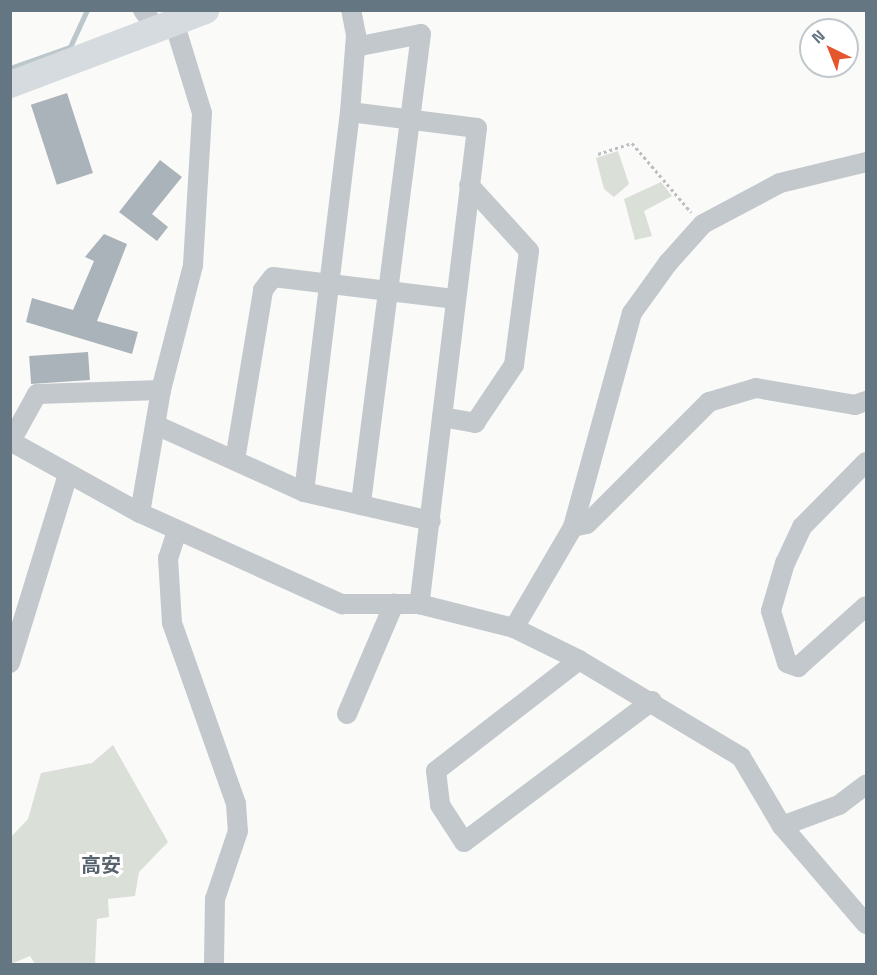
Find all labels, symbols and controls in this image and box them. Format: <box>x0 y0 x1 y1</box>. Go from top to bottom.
north arrow <box>799 18 859 78</box>
text: N <box>806 24 830 49</box>
district label: 高安 <box>81 852 121 876</box>

